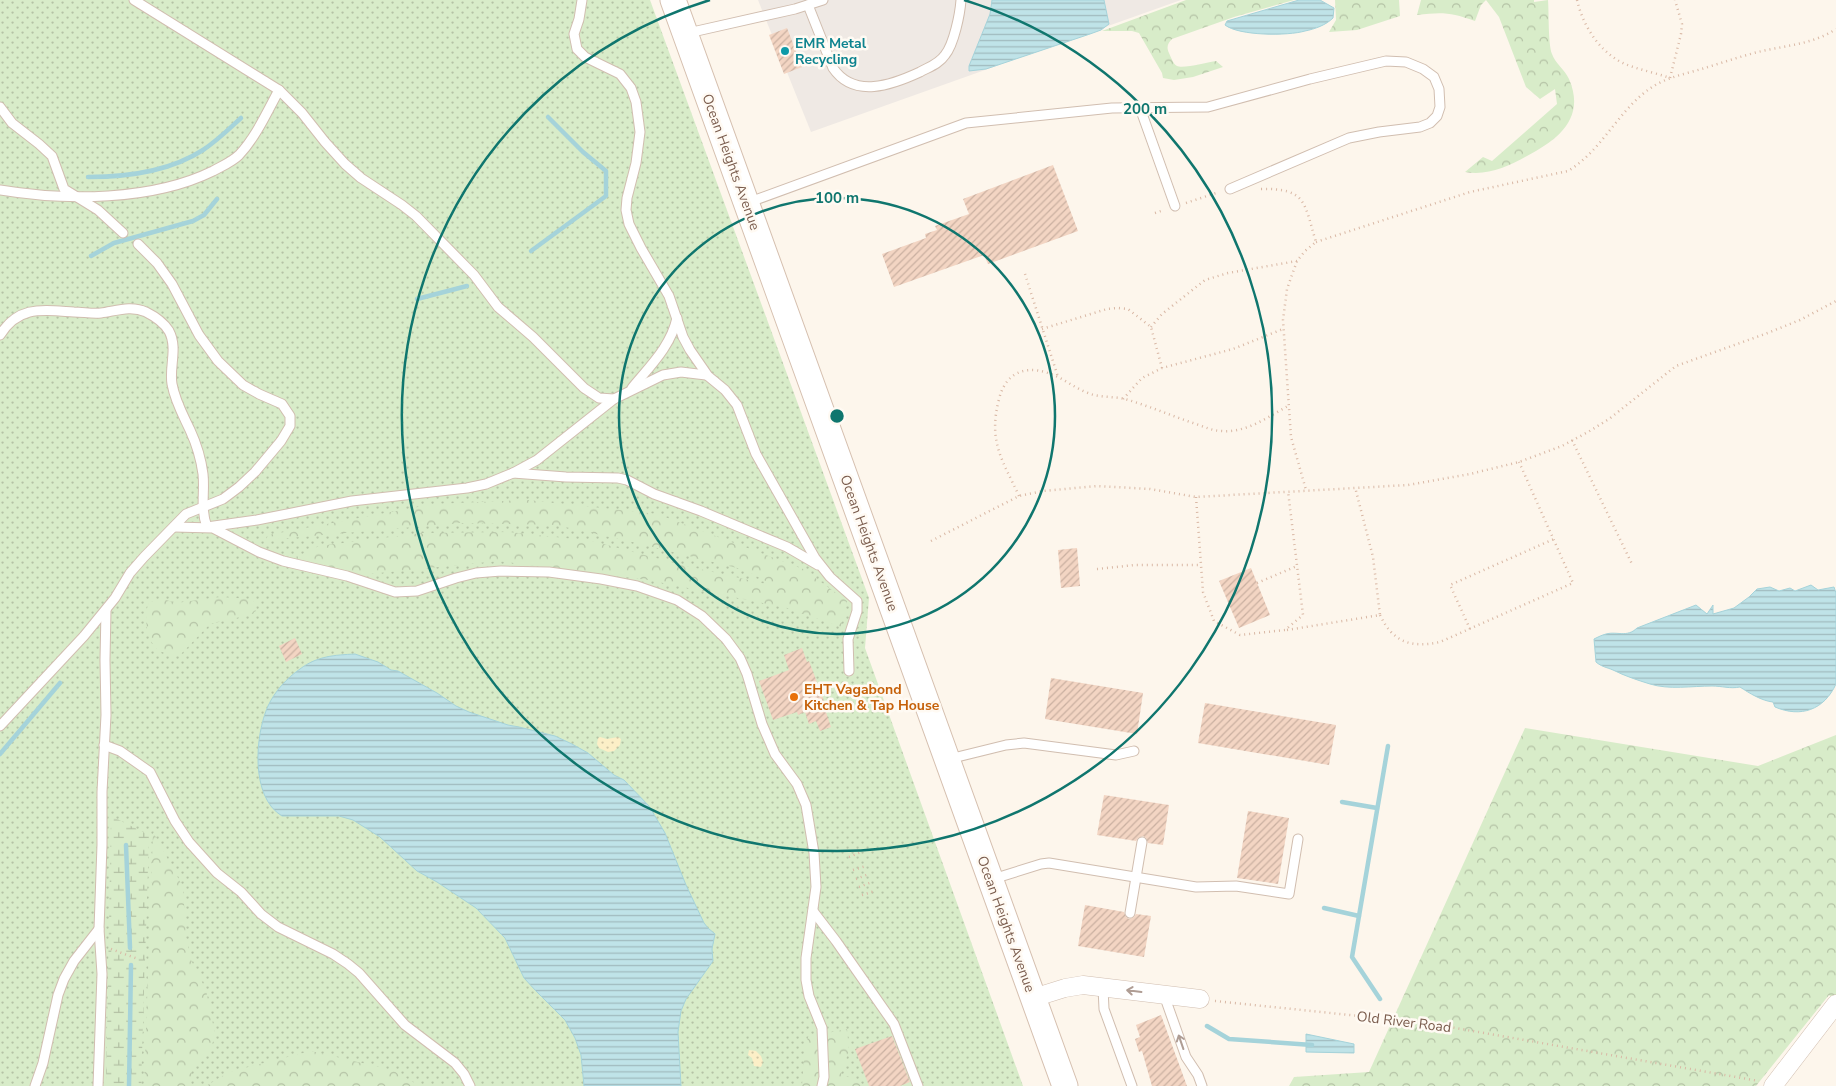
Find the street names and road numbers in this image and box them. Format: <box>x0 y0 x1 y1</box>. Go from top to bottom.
street label: Ocean Heights Avenue <box>697 91 765 233</box>
street label: Ocean Heights Avenue <box>835 472 903 614</box>
street label: Ocean Heights Avenue <box>972 853 1040 995</box>
street label: Old River Road <box>1356 1007 1452 1037</box>

